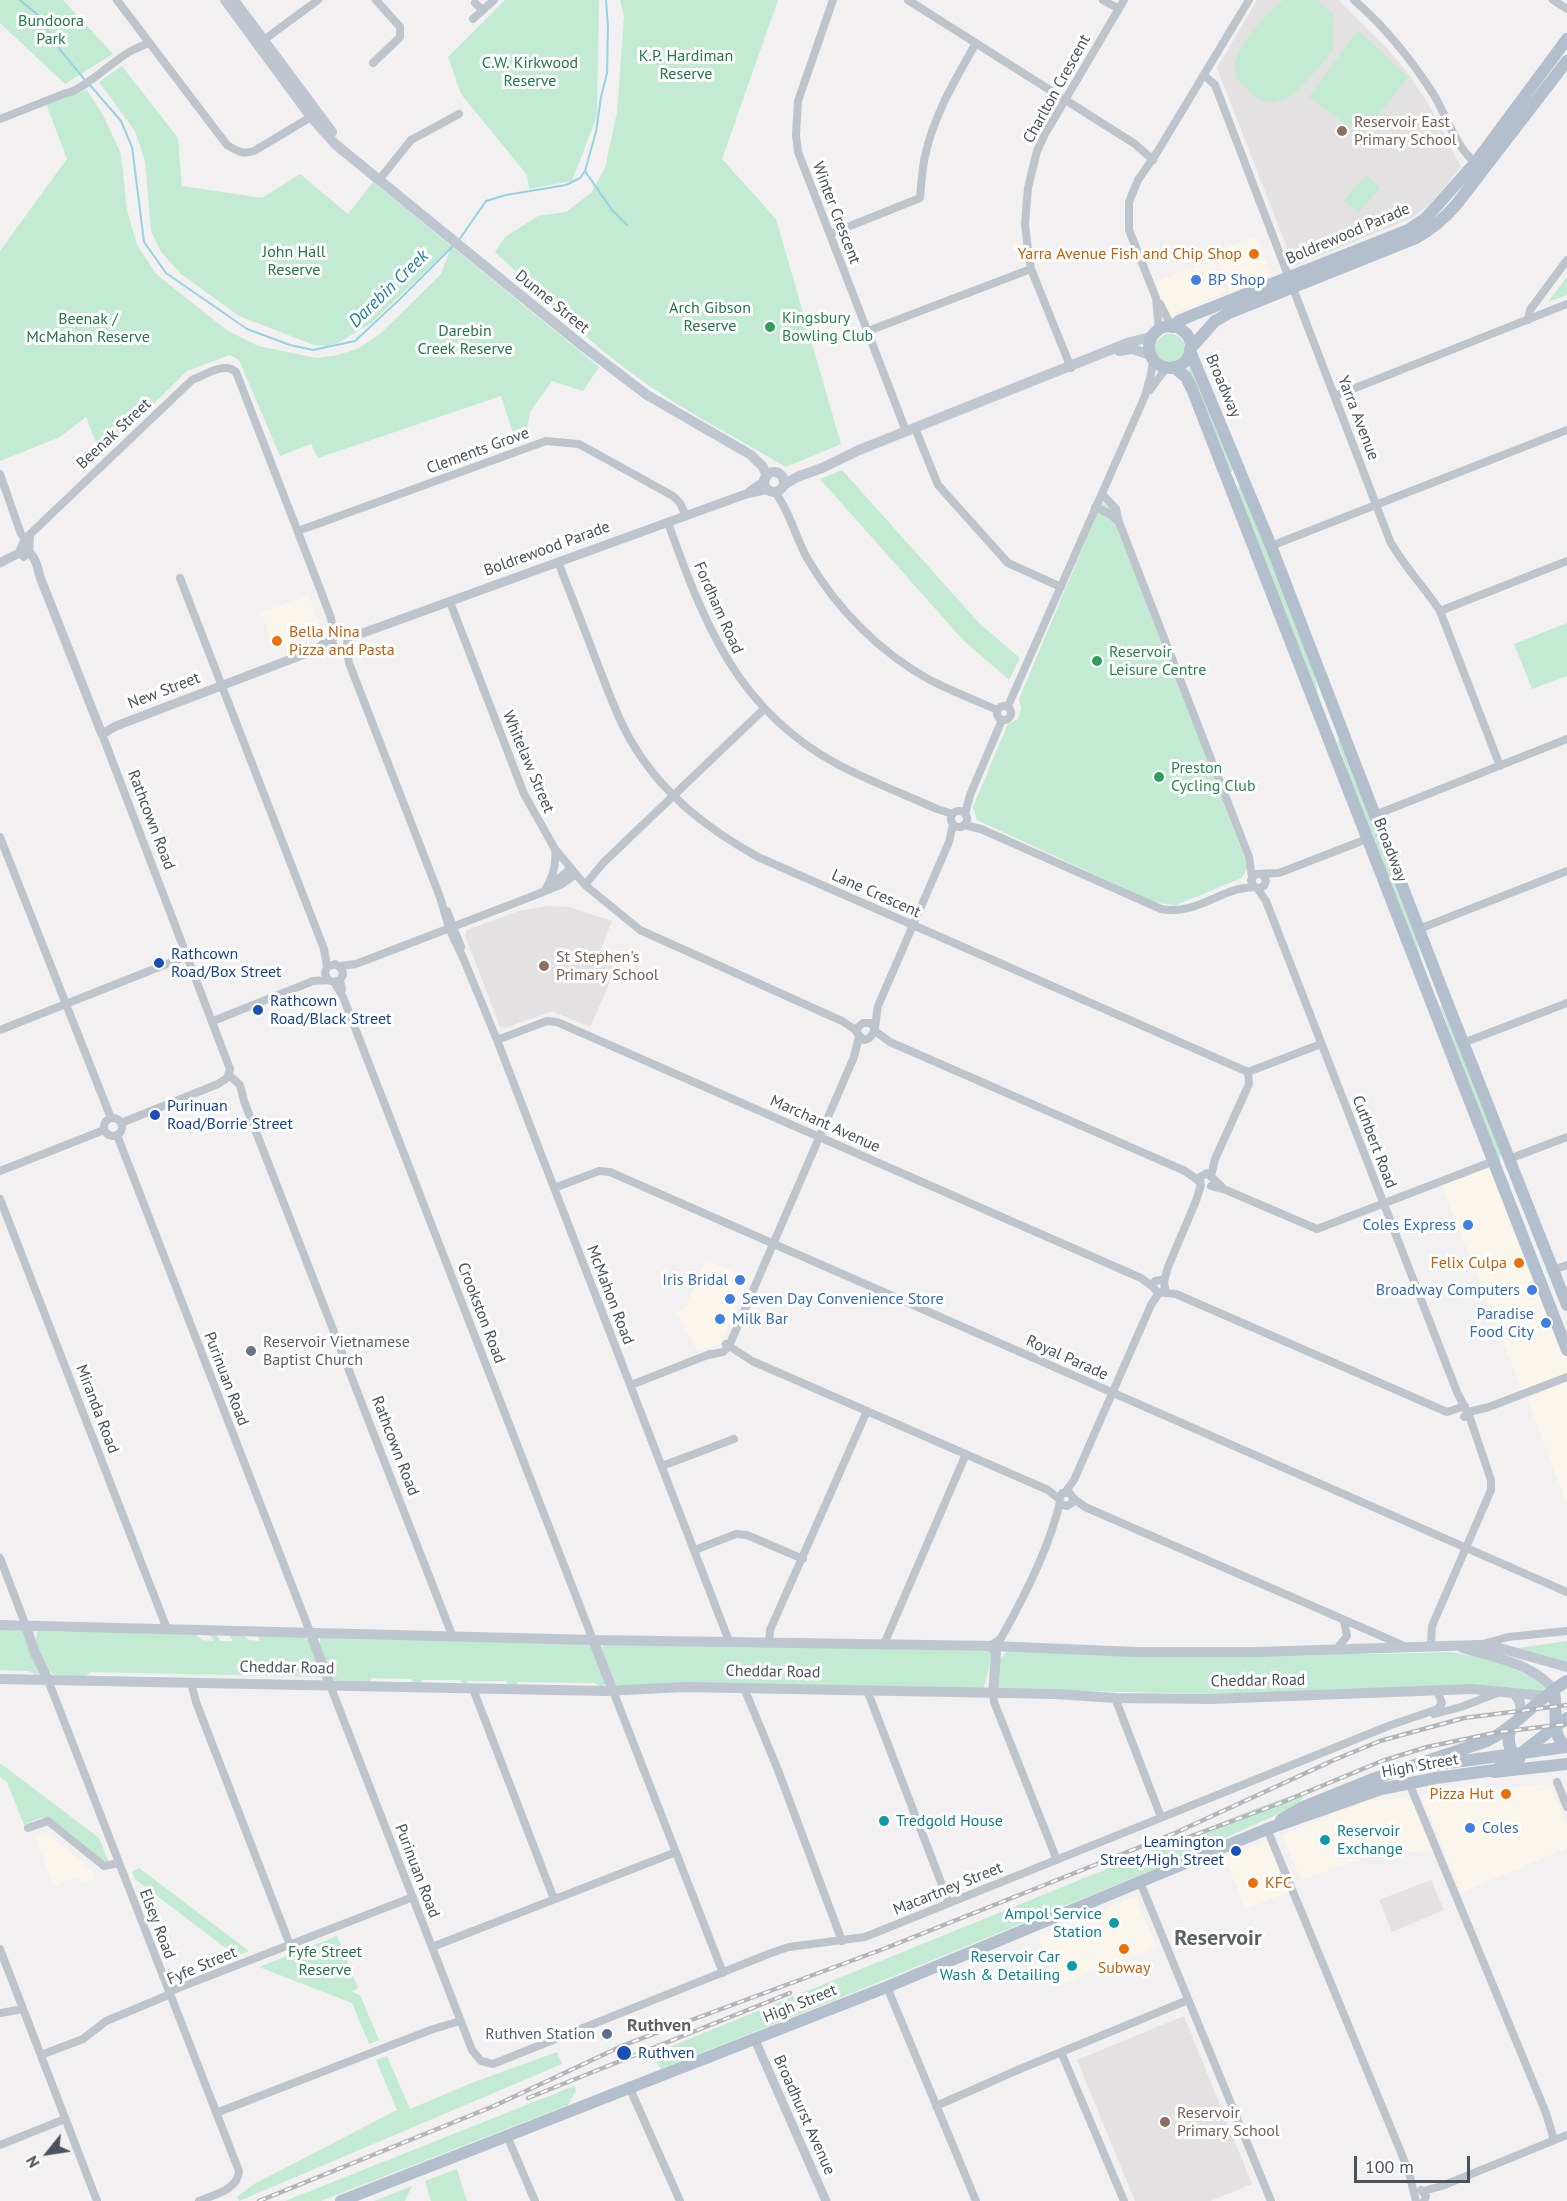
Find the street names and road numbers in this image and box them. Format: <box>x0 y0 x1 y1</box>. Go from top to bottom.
street label: Charlton Crescent <box>1019 31 1095 147</box>
street label: Winter Crescent <box>808 159 864 267</box>
street label: Boldrewood Parade <box>1283 199 1413 269</box>
street label: Dunne Street <box>511 266 593 338</box>
street label: Broadway <box>1201 351 1245 421</box>
street label: Yarra Avenue <box>1333 373 1383 463</box>
street label: Beenak Street <box>73 395 155 473</box>
street label: Clements Grove <box>424 424 532 478</box>
street label: Boldrewood Parade <box>481 517 613 581</box>
street label: Fordham Road <box>689 559 747 657</box>
street label: New Street <box>125 668 203 714</box>
street label: Whitelaw Street <box>498 708 558 816</box>
street label: Rathcown Road <box>123 767 179 873</box>
street label: Broadway <box>1369 815 1411 885</box>
street label: Lane Crescent <box>829 866 923 922</box>
street label: Marchant Avenue <box>767 1091 883 1157</box>
street label: Cuthbert Road <box>1347 1093 1401 1191</box>
street label: McMahon Road <box>582 1243 638 1347</box>
street label: Crookston Road <box>453 1260 509 1366</box>
street label: Purinuan Road <box>199 1329 253 1429</box>
street label: Royal Parade <box>1023 1331 1111 1385</box>
street label: Miranda Road <box>71 1362 123 1456</box>
street label: Rathcown Road <box>367 1393 423 1499</box>
street label: Cheddar Road <box>239 1658 335 1678</box>
street label: Cheddar Road <box>725 1662 821 1682</box>
street label: Cheddar Road <box>1210 1671 1306 1691</box>
street label: High Street <box>1380 1750 1460 1782</box>
street label: Purinuan Road <box>390 1821 444 1921</box>
street label: Macartney Street <box>891 1858 1005 1920</box>
street label: Elsey Road <box>135 1886 179 1962</box>
street label: Fyfe Street <box>164 1943 240 1989</box>
street label: High Street <box>760 1981 840 2027</box>
street label: Broadhurst Avenue <box>769 2052 839 2178</box>

